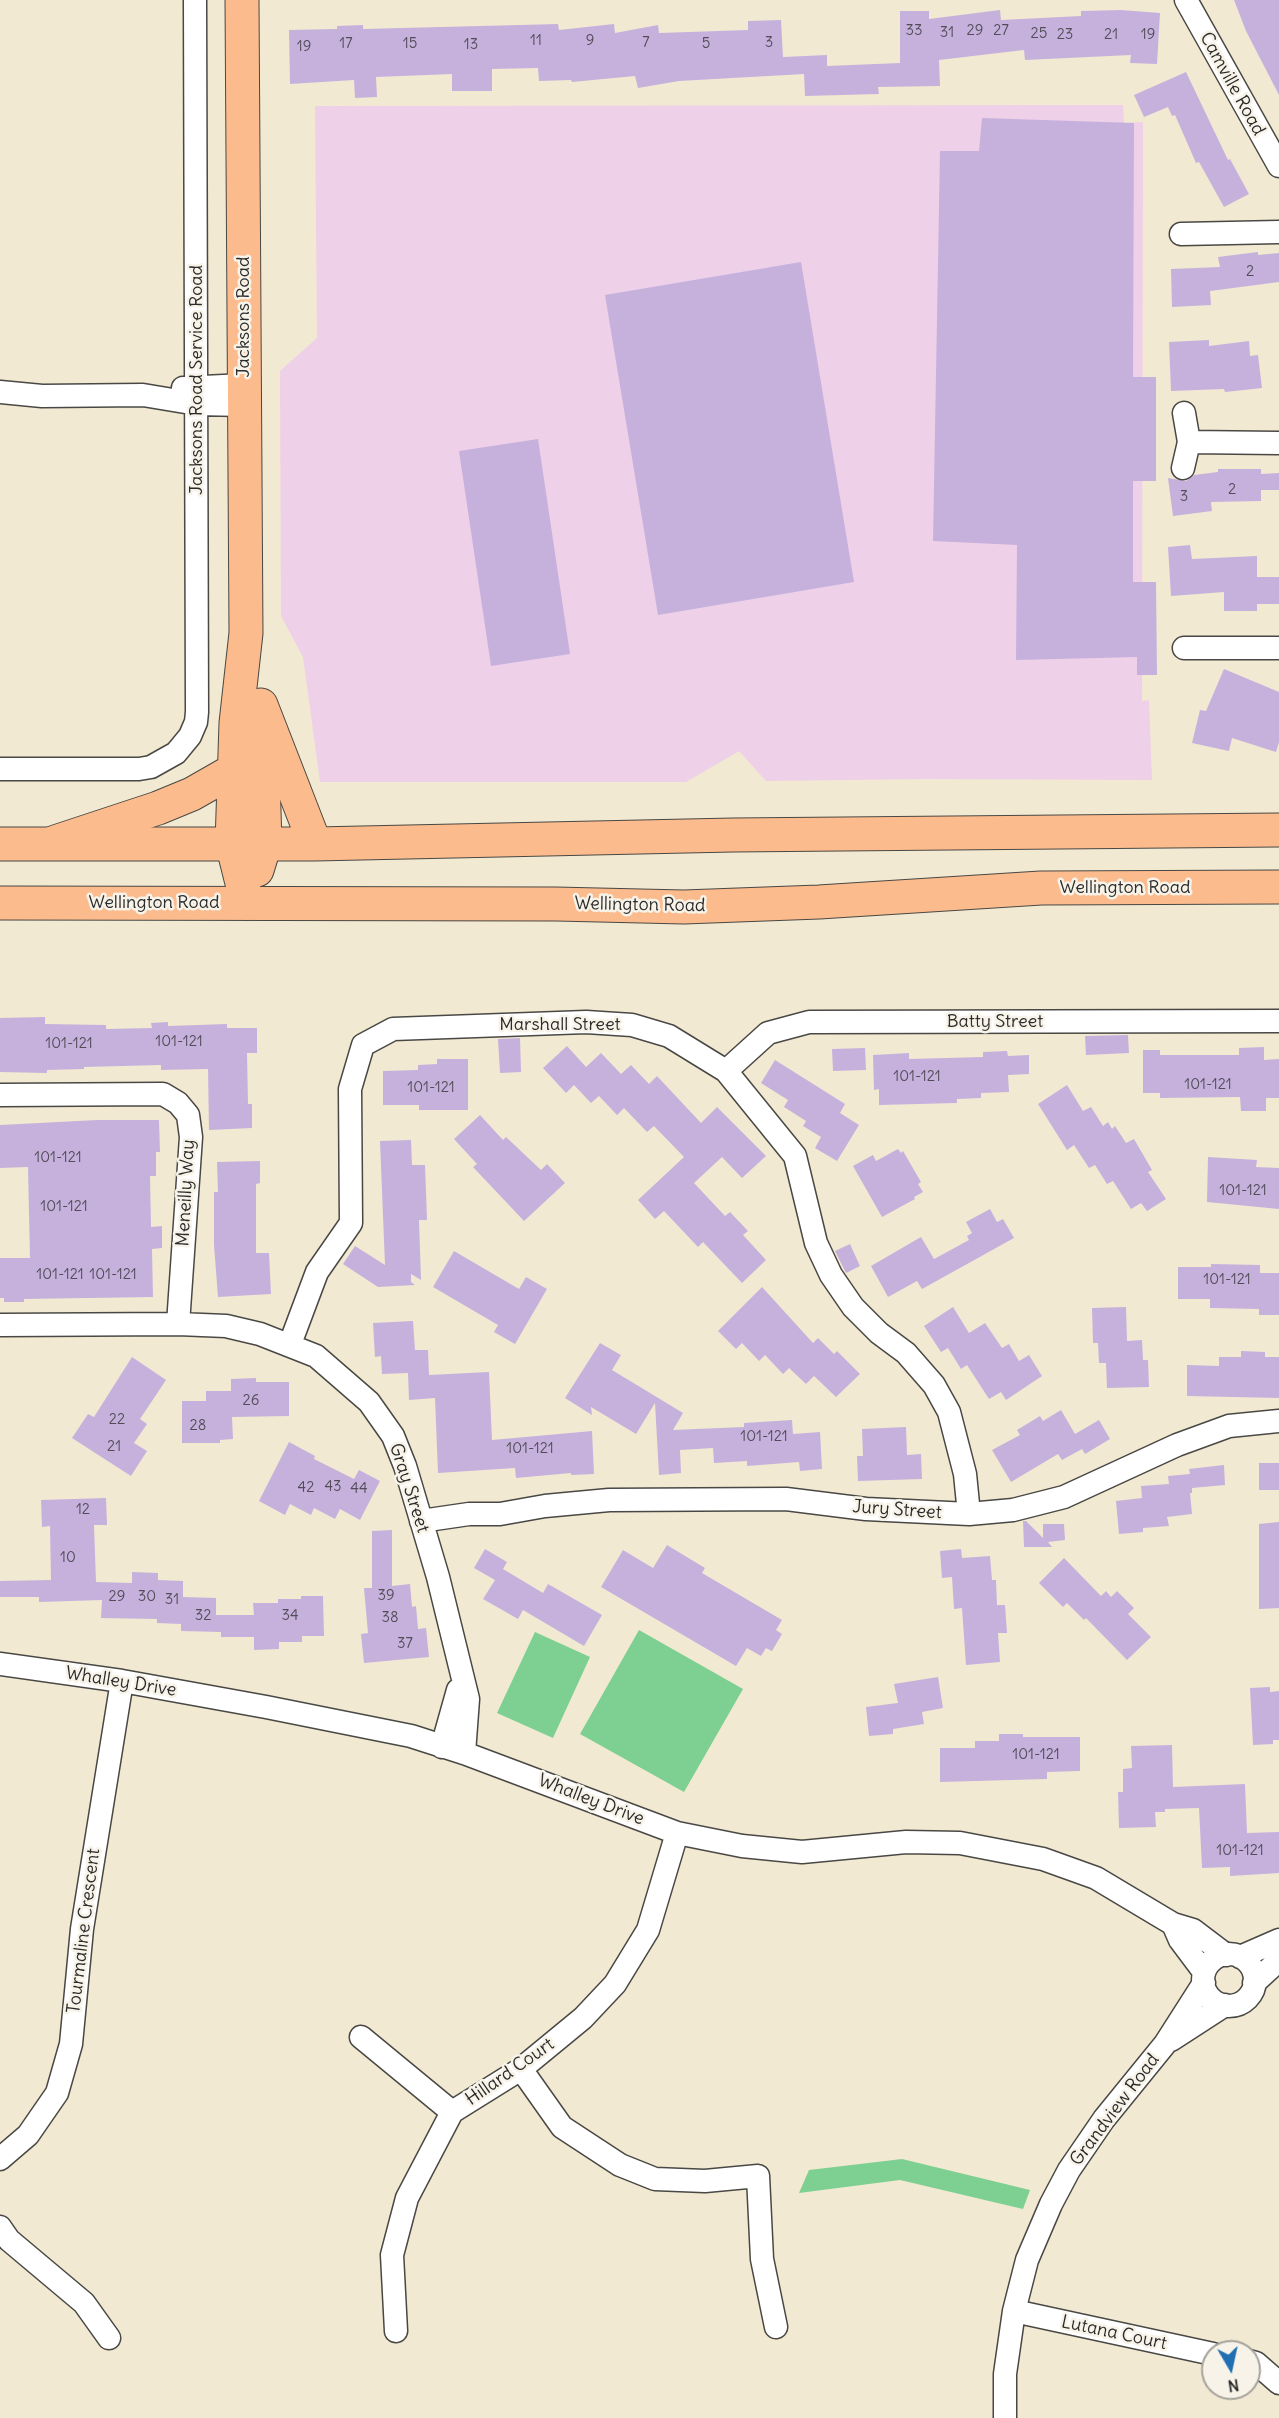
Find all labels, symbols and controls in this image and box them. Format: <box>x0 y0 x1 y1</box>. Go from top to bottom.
house number: 33 <box>905 22 923 40</box>
house number: 29 <box>967 22 983 40</box>
house number: 27 <box>993 22 1009 40</box>
house number: 31 <box>940 24 954 42</box>
house number: 25 <box>1031 25 1047 43</box>
house number: 23 <box>1057 26 1073 44</box>
house number: 21 <box>1104 26 1118 44</box>
house number: 19 <box>1141 26 1155 44</box>
street label: Camville Road <box>1195 29 1269 139</box>
house number: 11 <box>530 32 542 50</box>
house number: 9 <box>586 32 594 50</box>
house number: 7 <box>642 34 650 52</box>
house number: 3 <box>765 34 773 52</box>
house number: 17 <box>339 35 353 53</box>
house number: 15 <box>403 35 417 53</box>
house number: 5 <box>702 35 710 53</box>
house number: 13 <box>464 36 478 54</box>
house number: 19 <box>297 38 311 56</box>
street label: Jacksons Road <box>233 256 255 378</box>
house number: 2 <box>1246 263 1254 281</box>
street label: Jacksons Road Service Road <box>186 265 208 495</box>
house number: 2 <box>1228 481 1236 499</box>
house number: 3 <box>1180 488 1188 506</box>
street label: Wellington Road <box>1059 877 1191 899</box>
street label: Wellington Road <box>88 892 220 914</box>
street label: Wellington Road <box>574 893 706 917</box>
street label: Batty Street <box>947 1011 1043 1033</box>
street label: Marshall Street <box>499 1014 621 1036</box>
house number: 101-121 <box>155 1033 203 1051</box>
house number: 101-121 <box>45 1035 93 1053</box>
house number: 101-121 <box>893 1068 941 1086</box>
house number: 101-121 <box>1184 1076 1232 1094</box>
house number: 101-121 <box>407 1079 455 1097</box>
street label: Meneilly Way <box>172 1139 200 1247</box>
house number: 101-121 <box>34 1149 82 1167</box>
house number: 101-121 <box>1219 1182 1267 1200</box>
house number: 101-121 <box>40 1198 88 1216</box>
house number: 101-121 <box>36 1266 84 1284</box>
house number: 101-121 <box>89 1266 137 1284</box>
house number: 101-121 <box>1203 1271 1251 1289</box>
house number: 26 <box>243 1392 259 1410</box>
house number: 22 <box>109 1411 125 1429</box>
house number: 28 <box>190 1417 206 1435</box>
house number: 101-121 <box>740 1428 788 1446</box>
house number: 21 <box>107 1438 121 1456</box>
street label: Gray Street <box>384 1440 434 1536</box>
house number: 101-121 <box>506 1440 554 1458</box>
house number: 43 <box>324 1478 342 1496</box>
house number: 42 <box>298 1479 314 1497</box>
house number: 44 <box>350 1480 368 1498</box>
street label: Jury Street <box>852 1496 942 1524</box>
house number: 12 <box>76 1501 90 1519</box>
house number: 10 <box>60 1549 76 1567</box>
house number: 39 <box>377 1587 395 1605</box>
house number: 29 <box>109 1588 125 1606</box>
house number: 30 <box>138 1588 156 1606</box>
house number: 31 <box>165 1591 179 1609</box>
house number: 32 <box>195 1607 211 1625</box>
house number: 34 <box>281 1607 299 1625</box>
house number: 38 <box>381 1609 399 1627</box>
house number: 37 <box>397 1635 413 1653</box>
street label: Whalley Drive <box>64 1663 178 1701</box>
house number: 101-121 <box>1012 1746 1060 1764</box>
street label: Whalley Drive <box>535 1770 647 1830</box>
house number: 101-121 <box>1216 1842 1264 1860</box>
street label: Tourmaline Crescent <box>63 1847 105 2015</box>
street label: Hillard Court <box>462 2034 558 2110</box>
street label: Grandview Road <box>1066 2050 1164 2170</box>
street label: Lutana Court <box>1059 2311 1169 2355</box>
north arrow <box>1201 2340 1261 2400</box>
text: N <box>1226 2375 1241 2397</box>

